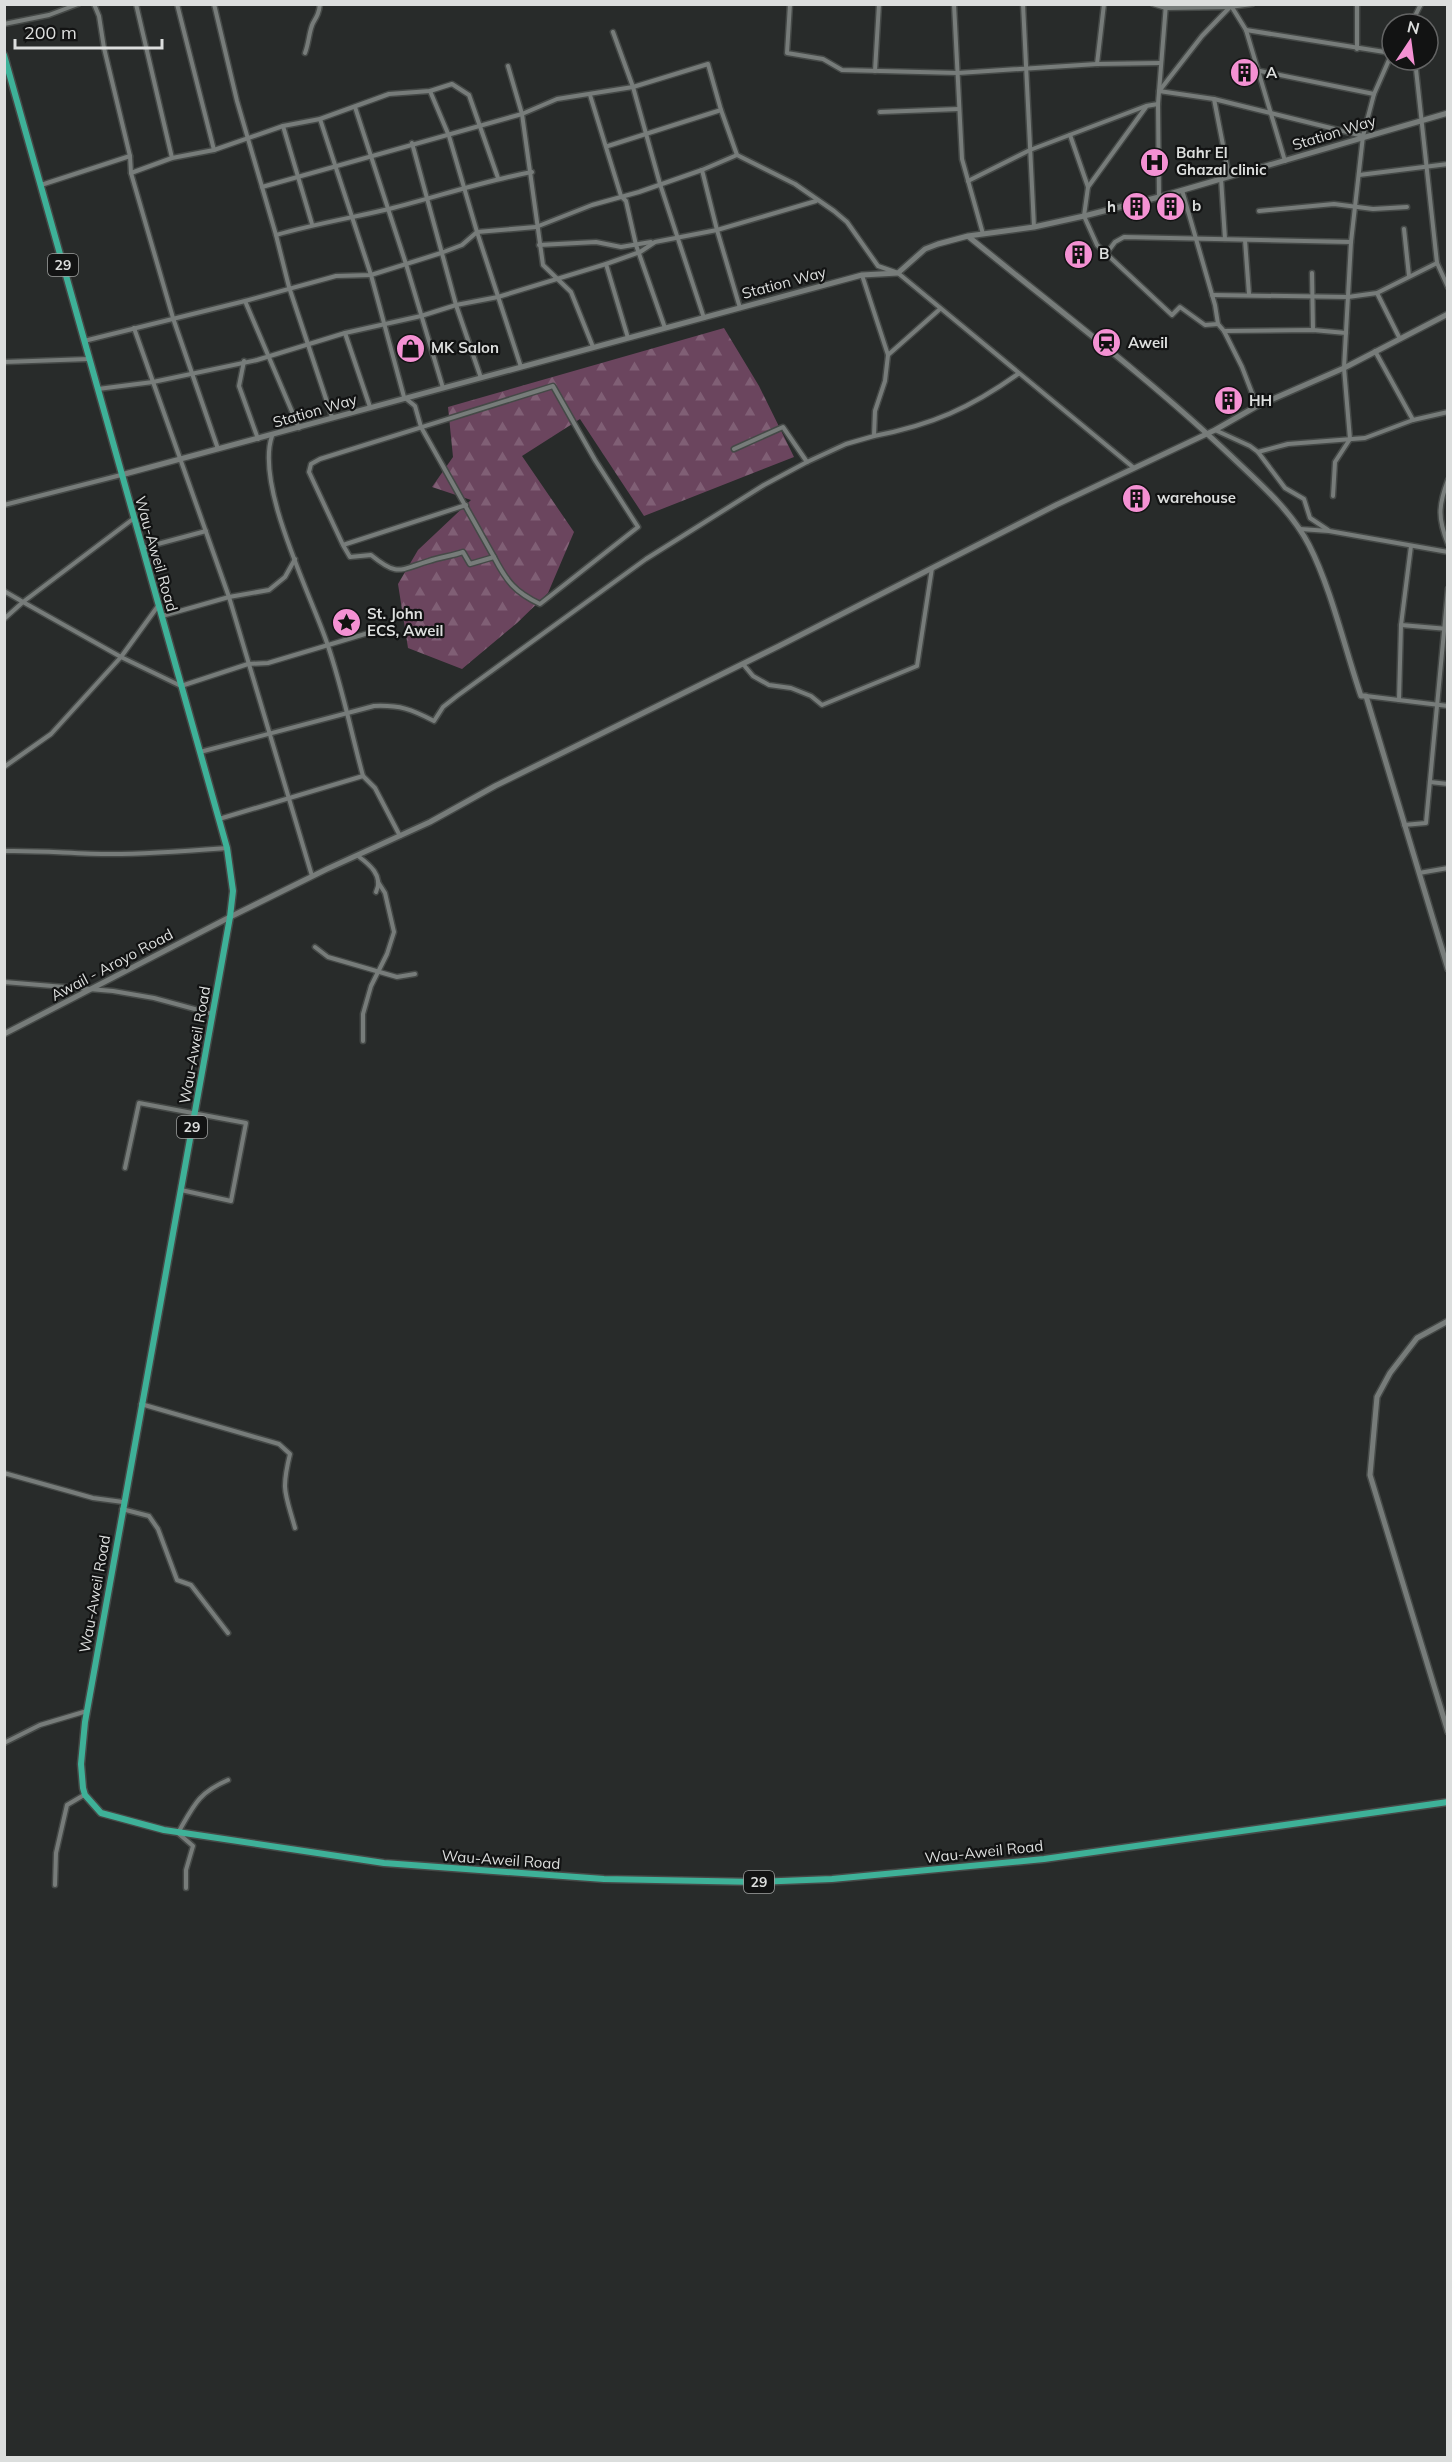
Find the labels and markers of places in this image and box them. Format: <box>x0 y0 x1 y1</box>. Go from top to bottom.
building icon: A <box>1229 57 1261 89</box>
place label: A <box>1266 63 1278 82</box>
place label: Bahr El Ghazal clinic <box>1176 143 1267 179</box>
hospital icon: Bahr El Ghazal clinic <box>1139 146 1171 178</box>
building icon: b <box>1155 190 1187 222</box>
building icon: h <box>1121 191 1153 223</box>
place label: b <box>1192 196 1201 215</box>
place label: h <box>1107 197 1116 216</box>
building icon: B <box>1062 238 1094 270</box>
place label: B <box>1099 244 1109 263</box>
station icon: Aweil <box>1091 327 1123 359</box>
shop icon: MK Salon <box>394 332 426 364</box>
place label: Aweil <box>1128 333 1168 352</box>
place label: MK Salon <box>431 338 499 357</box>
building icon: HH <box>1212 385 1244 417</box>
place label: HH <box>1249 391 1272 410</box>
building icon: warehouse <box>1120 482 1152 514</box>
place label: warehouse <box>1157 488 1236 507</box>
place label: St. John ECS, Aweil <box>367 604 443 640</box>
place icon: St. John ECS, Aweil <box>330 607 362 639</box>

